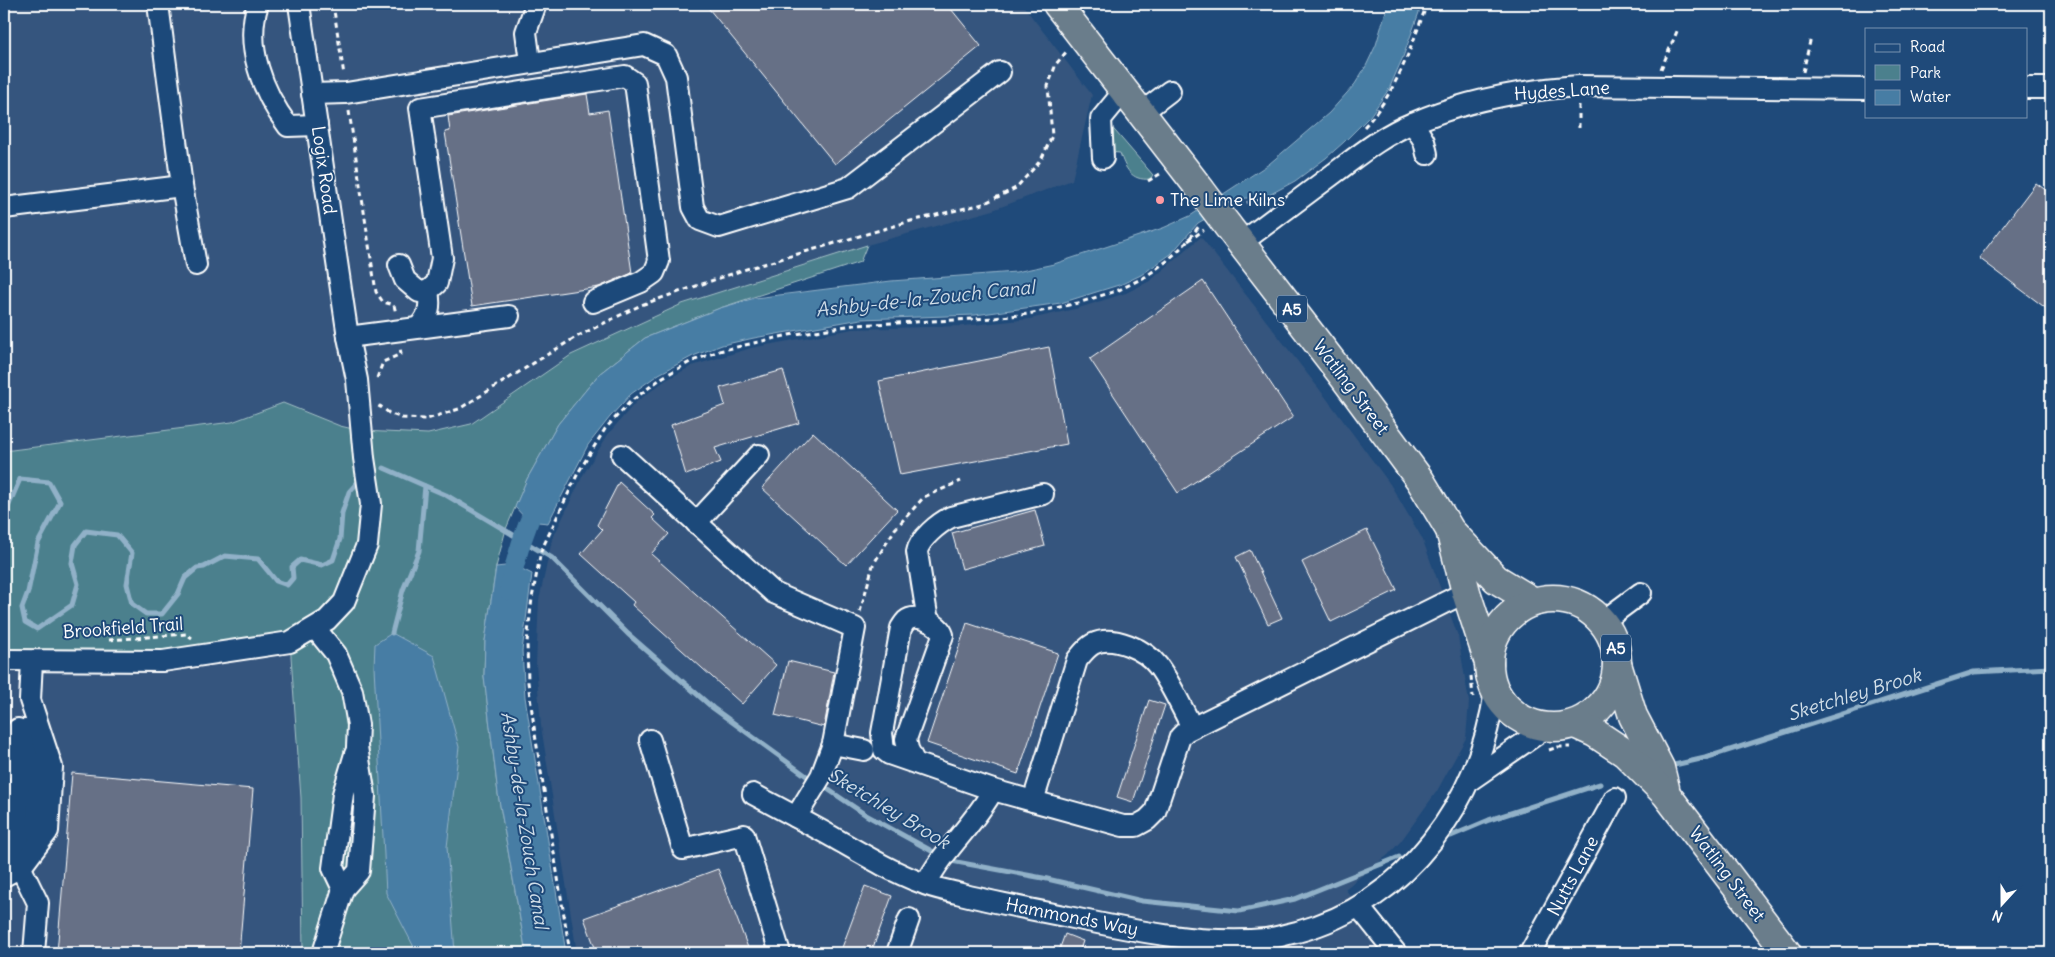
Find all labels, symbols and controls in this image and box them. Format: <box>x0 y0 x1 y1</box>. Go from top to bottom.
legend <box>1865 28 2028 118</box>
text: Road <box>1910 37 1945 56</box>
text: Park <box>1910 63 1941 82</box>
street label: Hydes Lane <box>1513 76 1611 105</box>
text: Water <box>1910 87 1951 106</box>
street label: Logix Road <box>307 124 342 216</box>
place label: The Lime Kilns <box>1170 188 1285 211</box>
marker: The Lime Kilns <box>1154 194 1166 206</box>
water label: Ashby-de-la-Zouch Canal <box>815 274 1038 321</box>
road number: A5 <box>1277 296 1307 322</box>
street label: Watling Street <box>1308 335 1395 439</box>
street label: Brookfield Trail <box>62 612 184 643</box>
road number: A5 <box>1601 634 1631 661</box>
water label: Sketchley Brook <box>1784 662 1925 726</box>
water label: Ashby-de-la-Zouch Canal <box>496 710 554 933</box>
water label: Sketchley Brook <box>824 762 956 855</box>
street label: Watling Street <box>1684 822 1771 926</box>
street label: Nutts Lane <box>1542 832 1603 920</box>
north arrow <box>1978 880 2028 930</box>
street label: Hammonds Way <box>1004 892 1140 941</box>
text: N <box>1990 906 2005 926</box>

